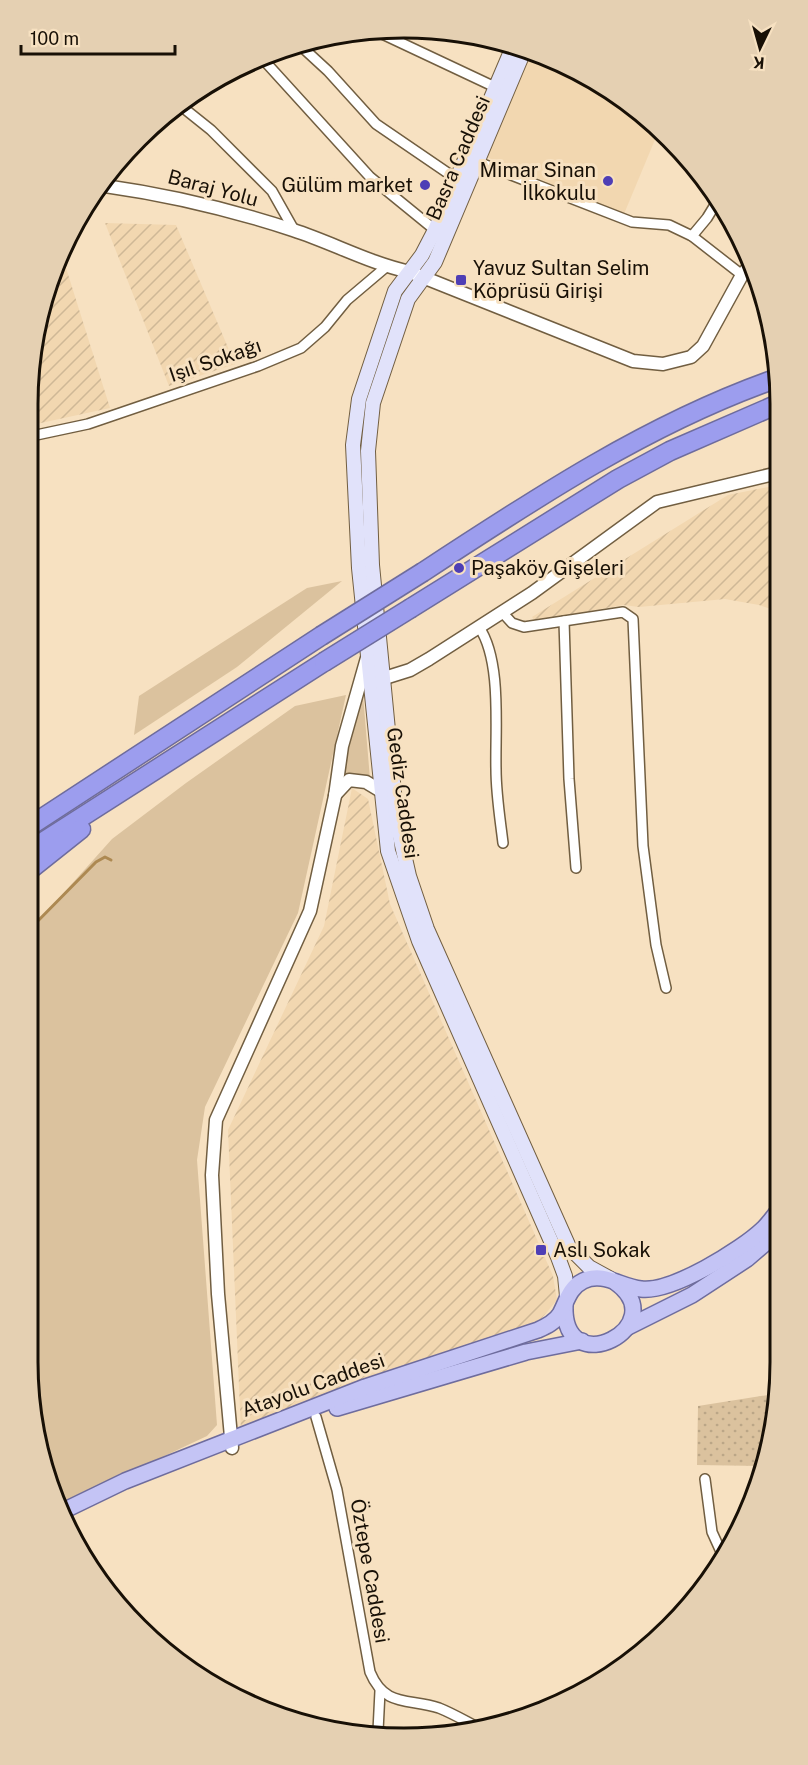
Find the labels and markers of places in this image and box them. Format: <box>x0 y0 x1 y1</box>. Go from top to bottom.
place label: Mimar Sinan İlkokulu <box>480 158 596 205</box>
place label: Gülüm market <box>281 173 413 197</box>
marker: Mimar Sinan İlkokulu <box>601 174 615 188</box>
marker: Gülüm market <box>418 178 432 192</box>
place label: Yavuz Sultan Selim Köprüsü Girişi <box>473 256 649 303</box>
marker: Yavuz Sultan Selim Köprüsü Girişi <box>454 273 468 287</box>
place label: Paşaköy Gişeleri <box>471 556 624 580</box>
marker: Paşaköy Gişeleri <box>452 561 466 575</box>
place label: Aslı Sokak <box>553 1238 651 1262</box>
marker: Aslı Sokak <box>534 1243 548 1257</box>

